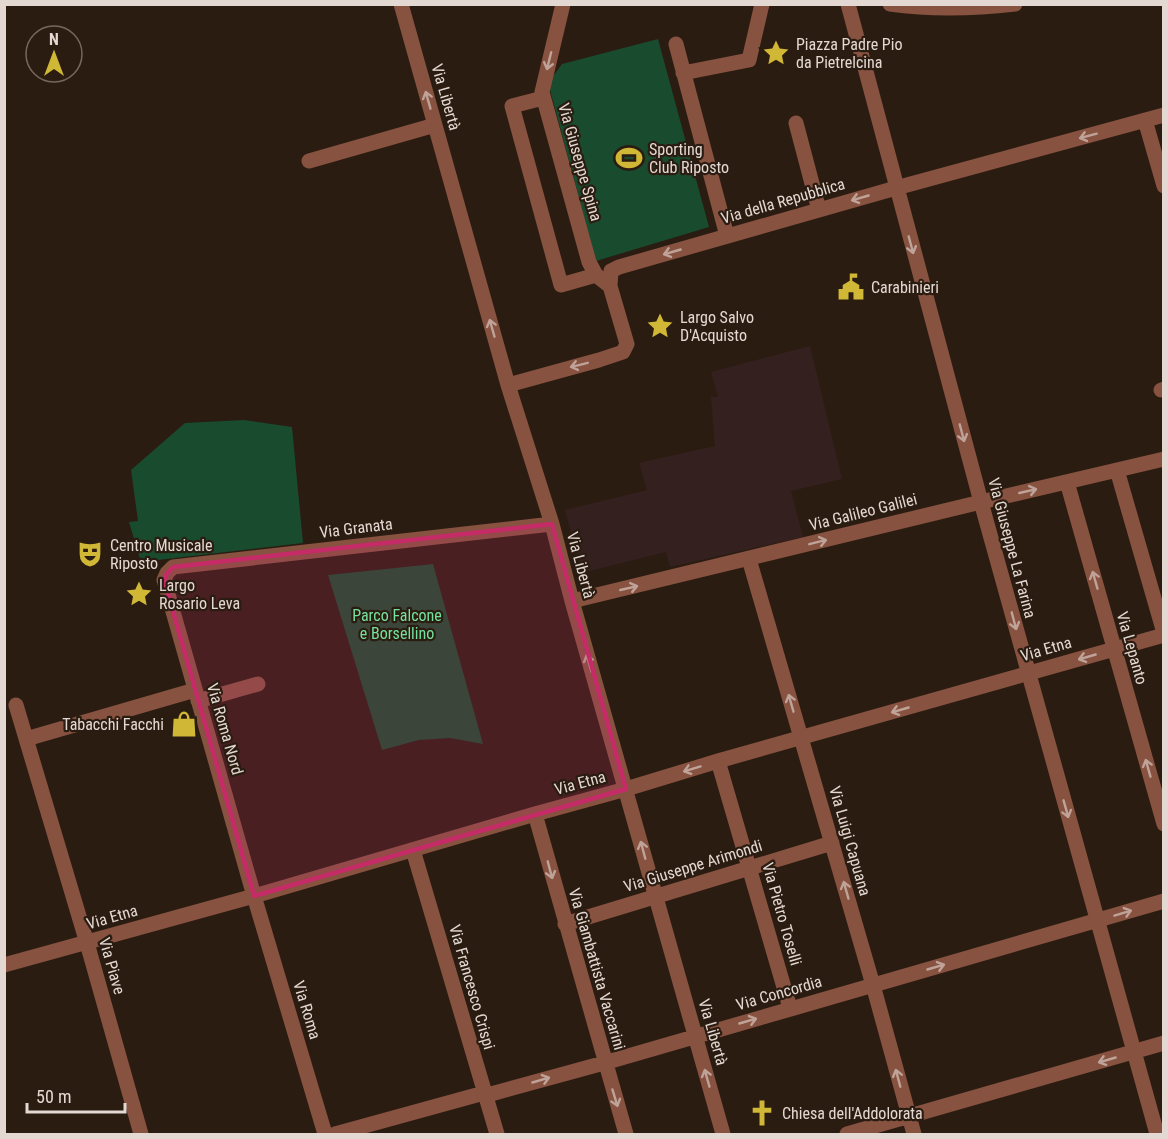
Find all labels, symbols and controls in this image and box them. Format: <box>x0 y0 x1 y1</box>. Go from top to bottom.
north arrow <box>24 24 84 84</box>
text: N <box>49 30 59 49</box>
place label: Piazza Padre Pio da Pietrelcina <box>796 35 902 72</box>
place icon: Piazza Padre Pio da Pietrelcina <box>761 38 791 68</box>
one-way arrow <box>543 52 555 71</box>
street label: Via Libertà <box>427 62 465 132</box>
one-way arrow <box>422 91 433 110</box>
street label: Via Giuseppe Spina <box>554 101 606 223</box>
one-way arrow <box>1079 130 1098 142</box>
place label: Sporting Club Riposto <box>649 140 729 177</box>
sports icon: Sporting Club Riposto <box>614 143 644 173</box>
street label: Via della Repubblica <box>719 174 847 228</box>
one-way arrow <box>851 193 870 205</box>
one-way arrow <box>906 235 917 254</box>
one-way arrow <box>663 246 682 258</box>
public building icon: Carabinieri <box>836 272 866 302</box>
place label: Carabinieri <box>871 278 939 297</box>
place label: Largo Salvo D'Acquisto <box>680 308 754 345</box>
place icon: Largo Salvo D'Acquisto <box>645 311 675 341</box>
one-way arrow <box>486 319 498 338</box>
one-way arrow <box>570 360 589 372</box>
one-way arrow <box>957 423 968 442</box>
street label: Via Giuseppe La Farina <box>984 476 1040 620</box>
one-way arrow <box>1018 485 1037 496</box>
street label: Via Galileo Galilei <box>807 489 919 535</box>
street label: Via Granata <box>318 514 394 542</box>
street label: Via Libertà <box>563 530 599 600</box>
one-way arrow <box>808 535 827 547</box>
place label: Centro Musicale Riposto <box>110 536 213 573</box>
theatre icon: Centro Musicale Riposto <box>75 539 105 569</box>
one-way arrow <box>1088 571 1100 590</box>
place label: Largo Rosario Leva <box>159 576 240 613</box>
place icon: Largo Rosario Leva <box>124 579 154 609</box>
one-way arrow <box>619 581 638 593</box>
park label: Parco Falcone e Borsellino <box>352 606 442 643</box>
street label: Via Lepanto <box>1113 609 1151 687</box>
one-way arrow <box>1008 611 1020 630</box>
street label: Via Etna <box>1018 633 1074 665</box>
one-way arrow <box>1078 651 1097 663</box>
one-way arrow <box>583 653 594 672</box>
street label: Via Roma Nord <box>203 681 247 777</box>
one-way arrow <box>785 694 796 713</box>
one-way arrow <box>890 705 909 716</box>
shop icon: Tabacchi Facchi <box>169 709 199 739</box>
place label: Tabacchi Facchi <box>62 715 164 734</box>
one-way arrow <box>1141 759 1153 778</box>
one-way arrow <box>683 765 702 776</box>
street label: Via Etna <box>552 767 608 799</box>
street label: Via Luigi Capuana <box>825 784 875 898</box>
one-way arrow <box>1061 799 1072 818</box>
street label: Via Giuseppe Arimondi <box>621 836 765 896</box>
one-way arrow <box>636 841 648 860</box>
one-way arrow <box>545 860 556 879</box>
street label: Via Pietro Toselli <box>758 860 806 968</box>
one-way arrow <box>839 881 851 900</box>
street label: Via Giambattista Vaccarini <box>565 886 629 1052</box>
street label: Via Etna <box>84 901 140 933</box>
one-way arrow <box>1113 907 1132 918</box>
street label: Via Francesco Crispi <box>445 922 499 1052</box>
street label: Via Piave <box>95 935 129 997</box>
one-way arrow <box>926 961 945 972</box>
street label: Via Concordia <box>734 972 824 1014</box>
street label: Via Roma <box>289 978 325 1042</box>
street label: Via Libertà <box>694 997 732 1067</box>
one-way arrow <box>738 1015 757 1026</box>
one-way arrow <box>1098 1055 1117 1066</box>
one-way arrow <box>701 1069 712 1088</box>
one-way arrow <box>892 1069 903 1088</box>
one-way arrow <box>531 1074 550 1086</box>
scale bar <box>27 1076 124 1114</box>
text: 50 m <box>36 1086 71 1107</box>
one-way arrow <box>610 1088 621 1107</box>
church icon: Chiesa dell'Addolorata <box>747 1098 777 1128</box>
place label: Chiesa dell'Addolorata <box>782 1104 923 1123</box>

